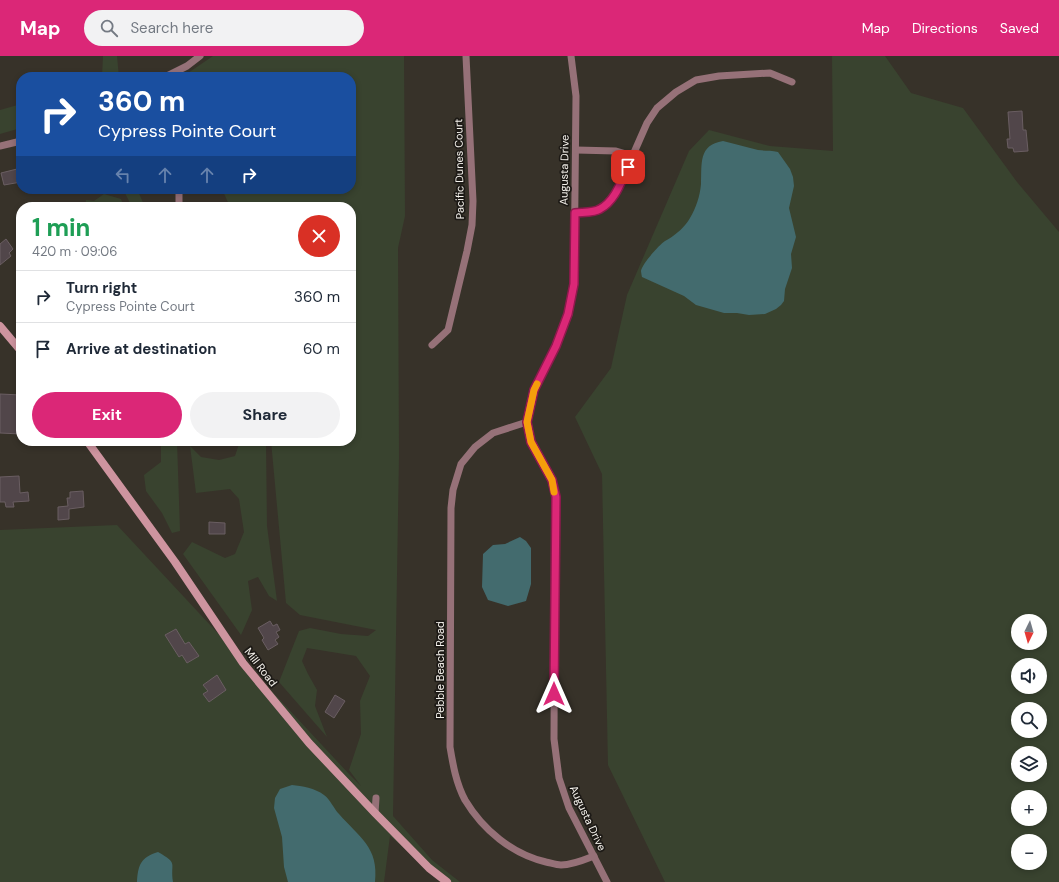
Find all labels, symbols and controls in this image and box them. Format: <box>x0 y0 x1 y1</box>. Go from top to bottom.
search box <box>84 10 364 46</box>
text: Map <box>20 16 60 41</box>
icon: search <box>98 17 120 39</box>
text: Search here <box>130 18 213 38</box>
text: Map <box>862 19 890 37</box>
text: Directions <box>912 19 978 37</box>
text: Saved <box>1000 19 1039 37</box>
text: 360 m <box>98 83 185 120</box>
icon: right <box>32 88 84 140</box>
text: Cypress Pointe Court <box>98 119 276 143</box>
street label: Pacific Dunes Court <box>451 119 467 219</box>
street label: Augusta Drive <box>556 135 572 205</box>
pin <box>611 150 645 184</box>
icon: arrive <box>617 156 639 178</box>
icon: left <box>112 164 134 186</box>
icon: ahead <box>154 164 176 186</box>
icon: ahead <box>196 164 218 186</box>
icon: right <box>238 164 260 186</box>
text: 1 min <box>32 212 90 243</box>
button: close <box>298 215 340 257</box>
text: 420 m · 09:06 <box>32 243 117 260</box>
text: Turn right <box>66 278 137 298</box>
icon: right <box>32 286 54 308</box>
text: 360 m <box>294 287 340 307</box>
text: Cypress Pointe Court <box>66 298 195 315</box>
icon: arrive <box>32 338 54 360</box>
text: Arrive at destination <box>66 339 217 359</box>
text: 60 m <box>303 339 340 359</box>
button: Exit <box>32 392 182 438</box>
button: Share <box>190 392 340 438</box>
north arrow <box>1011 614 1047 650</box>
map controls <box>1011 614 1047 870</box>
street label: Pebble Beach Road <box>433 621 447 719</box>
street label: Mill Road <box>242 645 281 689</box>
button: sound <box>1011 658 1047 694</box>
position arrow <box>533 673 575 715</box>
button: search <box>1011 702 1047 738</box>
button: layers <box>1011 746 1047 782</box>
street label: Augusta Drive <box>567 783 609 853</box>
button: + <box>1011 790 1047 826</box>
button: − <box>1011 834 1047 870</box>

